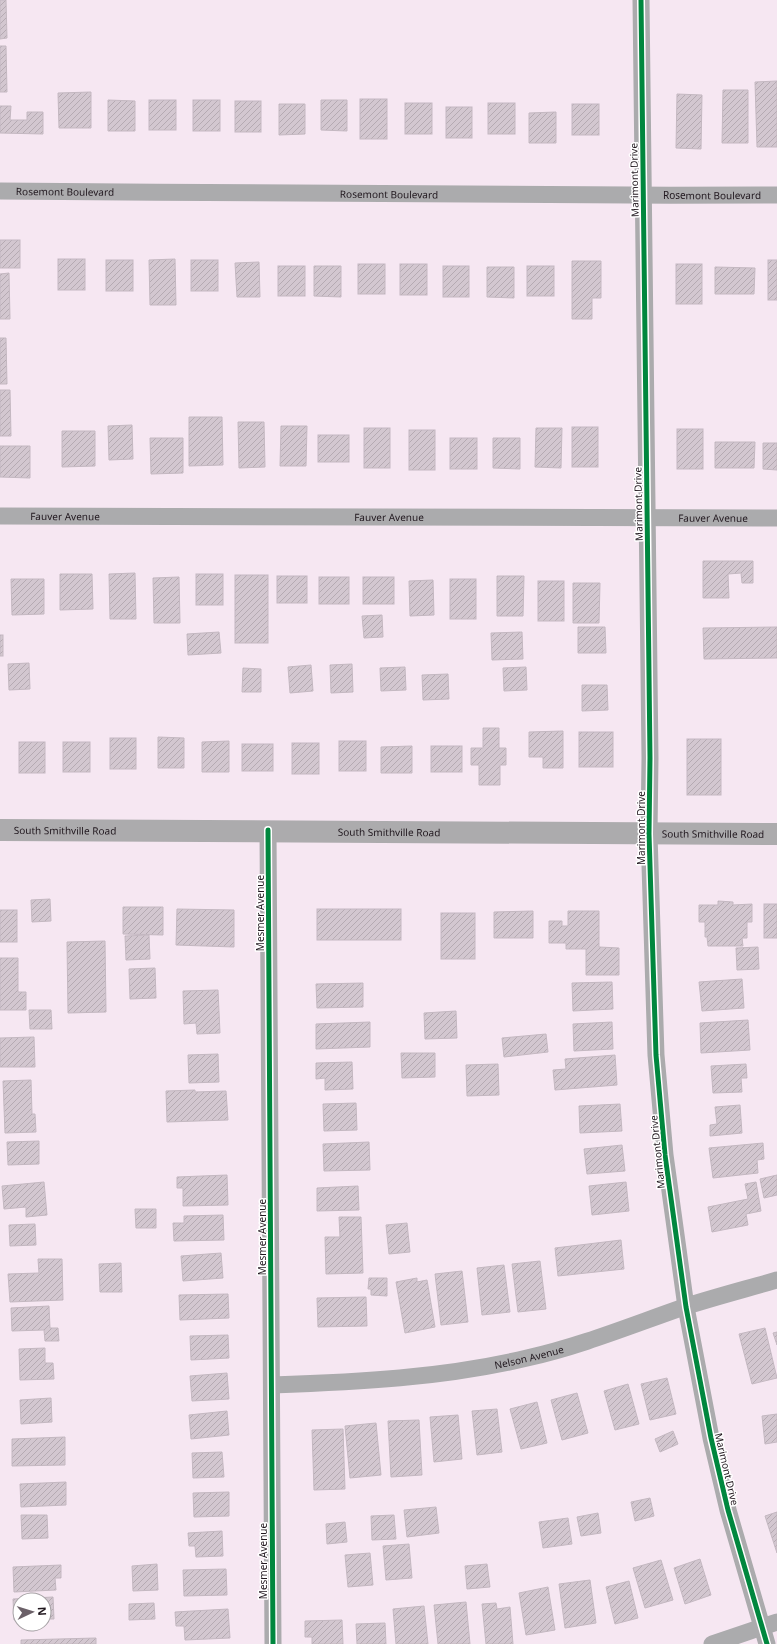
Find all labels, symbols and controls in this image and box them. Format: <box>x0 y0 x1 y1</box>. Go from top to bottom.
street label: Marimont Drive <box>626 143 642 217</box>
street label: Rosemont Boulevard <box>16 184 114 199</box>
street label: Rosemont Boulevard <box>340 187 438 201</box>
street label: Rosemont Boulevard <box>663 188 761 202</box>
street label: Marimont Drive <box>630 467 646 541</box>
street label: Fauver Avenue <box>30 509 100 523</box>
street label: Fauver Avenue <box>354 510 424 524</box>
street label: Fauver Avenue <box>678 511 748 525</box>
street label: Marimont Drive <box>634 791 648 865</box>
street label: South Smithville Road <box>14 823 116 838</box>
street label: South Smithville Road <box>338 825 440 839</box>
street label: South Smithville Road <box>662 826 764 841</box>
street label: Mesmer Avenue <box>253 874 267 951</box>
street label: Marimont Drive <box>646 1114 668 1189</box>
street label: Mesmer Avenue <box>255 1198 269 1275</box>
street label: Nelson Avenue <box>493 1342 566 1372</box>
street label: Marimont Drive <box>712 1431 742 1507</box>
street label: Mesmer Avenue <box>256 1522 270 1599</box>
north arrow <box>12 1592 52 1632</box>
text: N <box>35 1606 50 1616</box>

